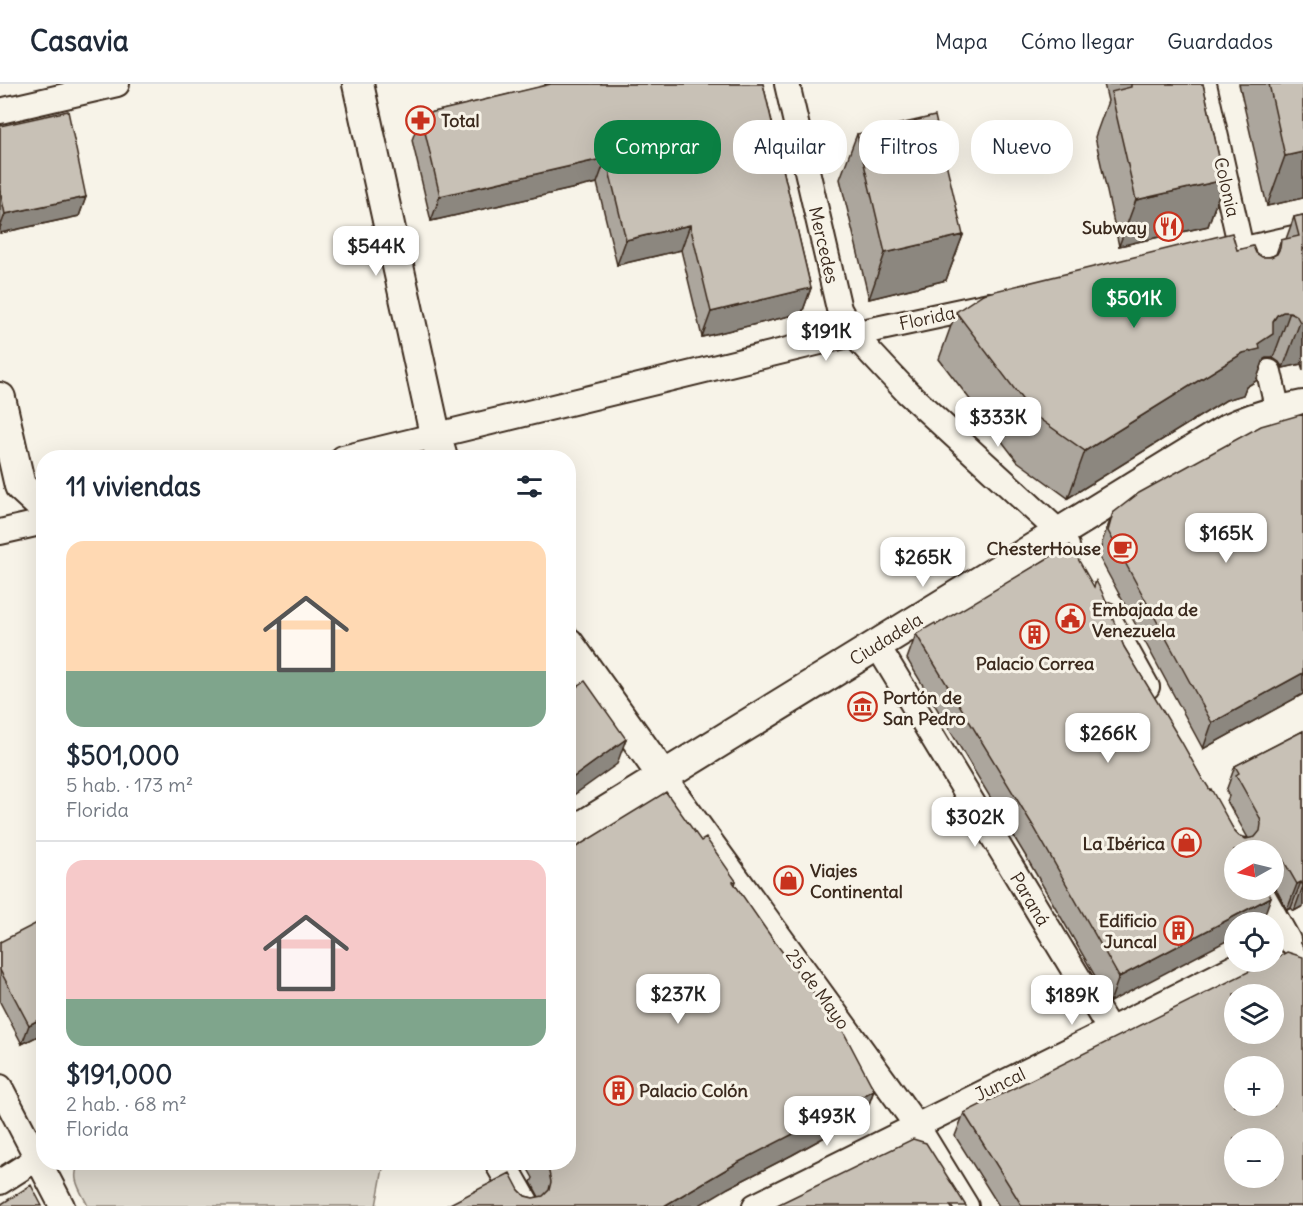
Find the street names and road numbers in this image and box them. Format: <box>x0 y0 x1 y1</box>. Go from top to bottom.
street label: Colonia <box>1209 155 1245 219</box>
street label: Mercedes <box>804 204 844 286</box>
street label: Florida <box>897 301 957 335</box>
street label: Ciudadela <box>845 608 927 670</box>
street label: Paraná <box>1005 868 1055 930</box>
street label: 25 de Mayo <box>781 944 855 1034</box>
street label: Juncal <box>971 1062 1029 1106</box>

